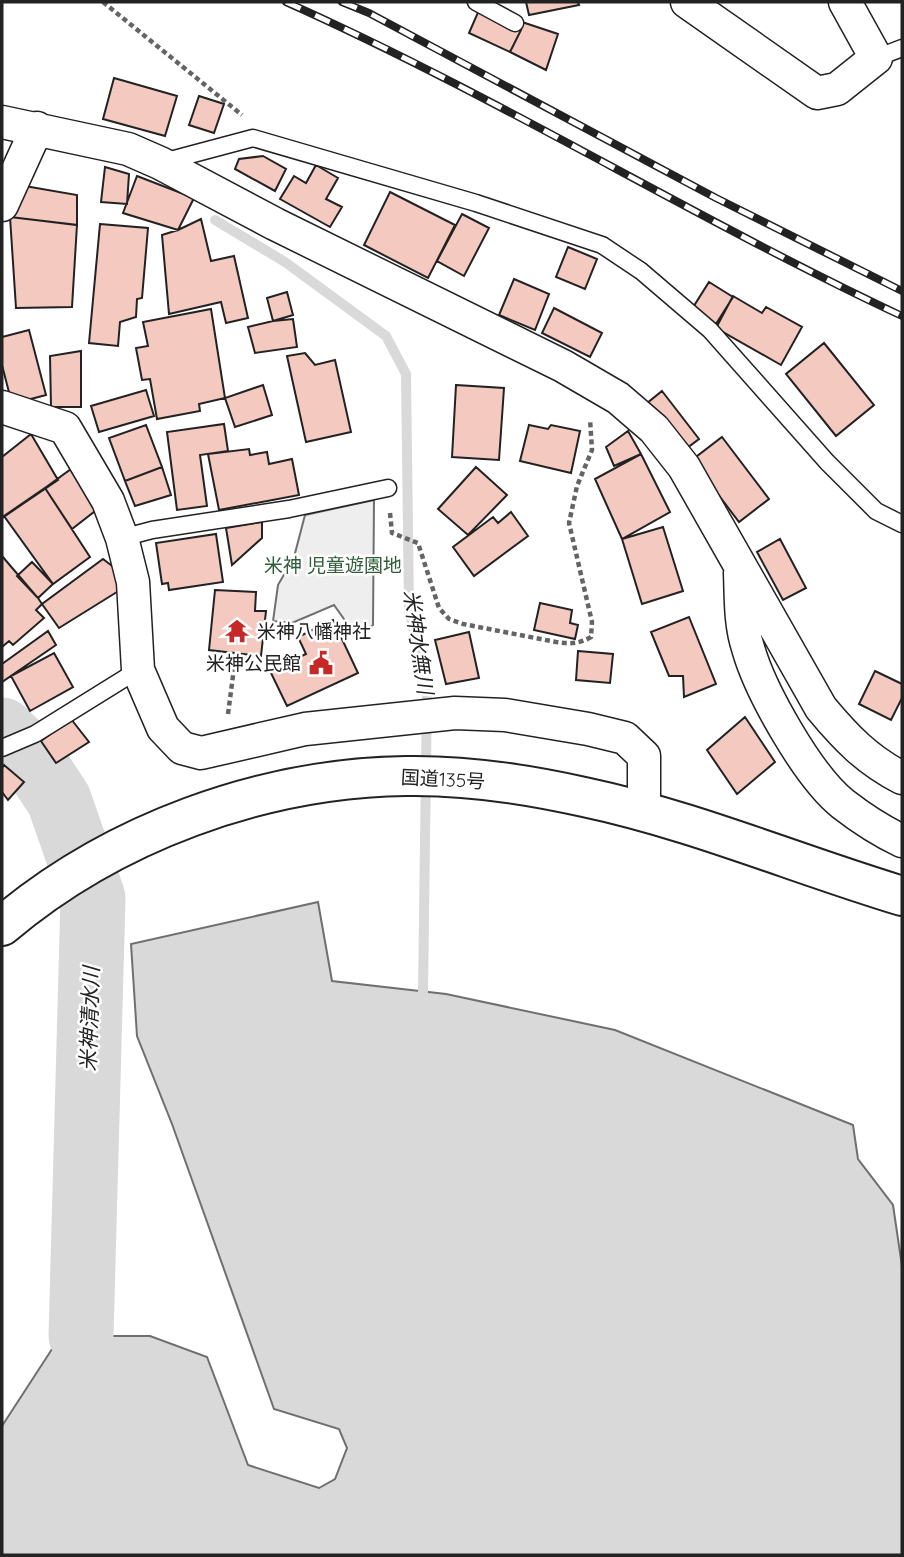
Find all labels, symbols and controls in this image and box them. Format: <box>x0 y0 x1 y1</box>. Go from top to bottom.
park label: 米神 児童遊園地 <box>264 553 402 577</box>
water label: 米神水無川 <box>399 588 439 698</box>
temple icon: 米神八幡神社 <box>223 617 251 645</box>
place label: 米神八幡神社 <box>257 619 371 643</box>
public building icon: 米神公民館 <box>307 649 335 677</box>
place label: 米神公民館 <box>206 651 301 675</box>
street label: 国道135号 <box>400 765 486 793</box>
water label: 米神清水川 <box>74 964 104 1072</box>

